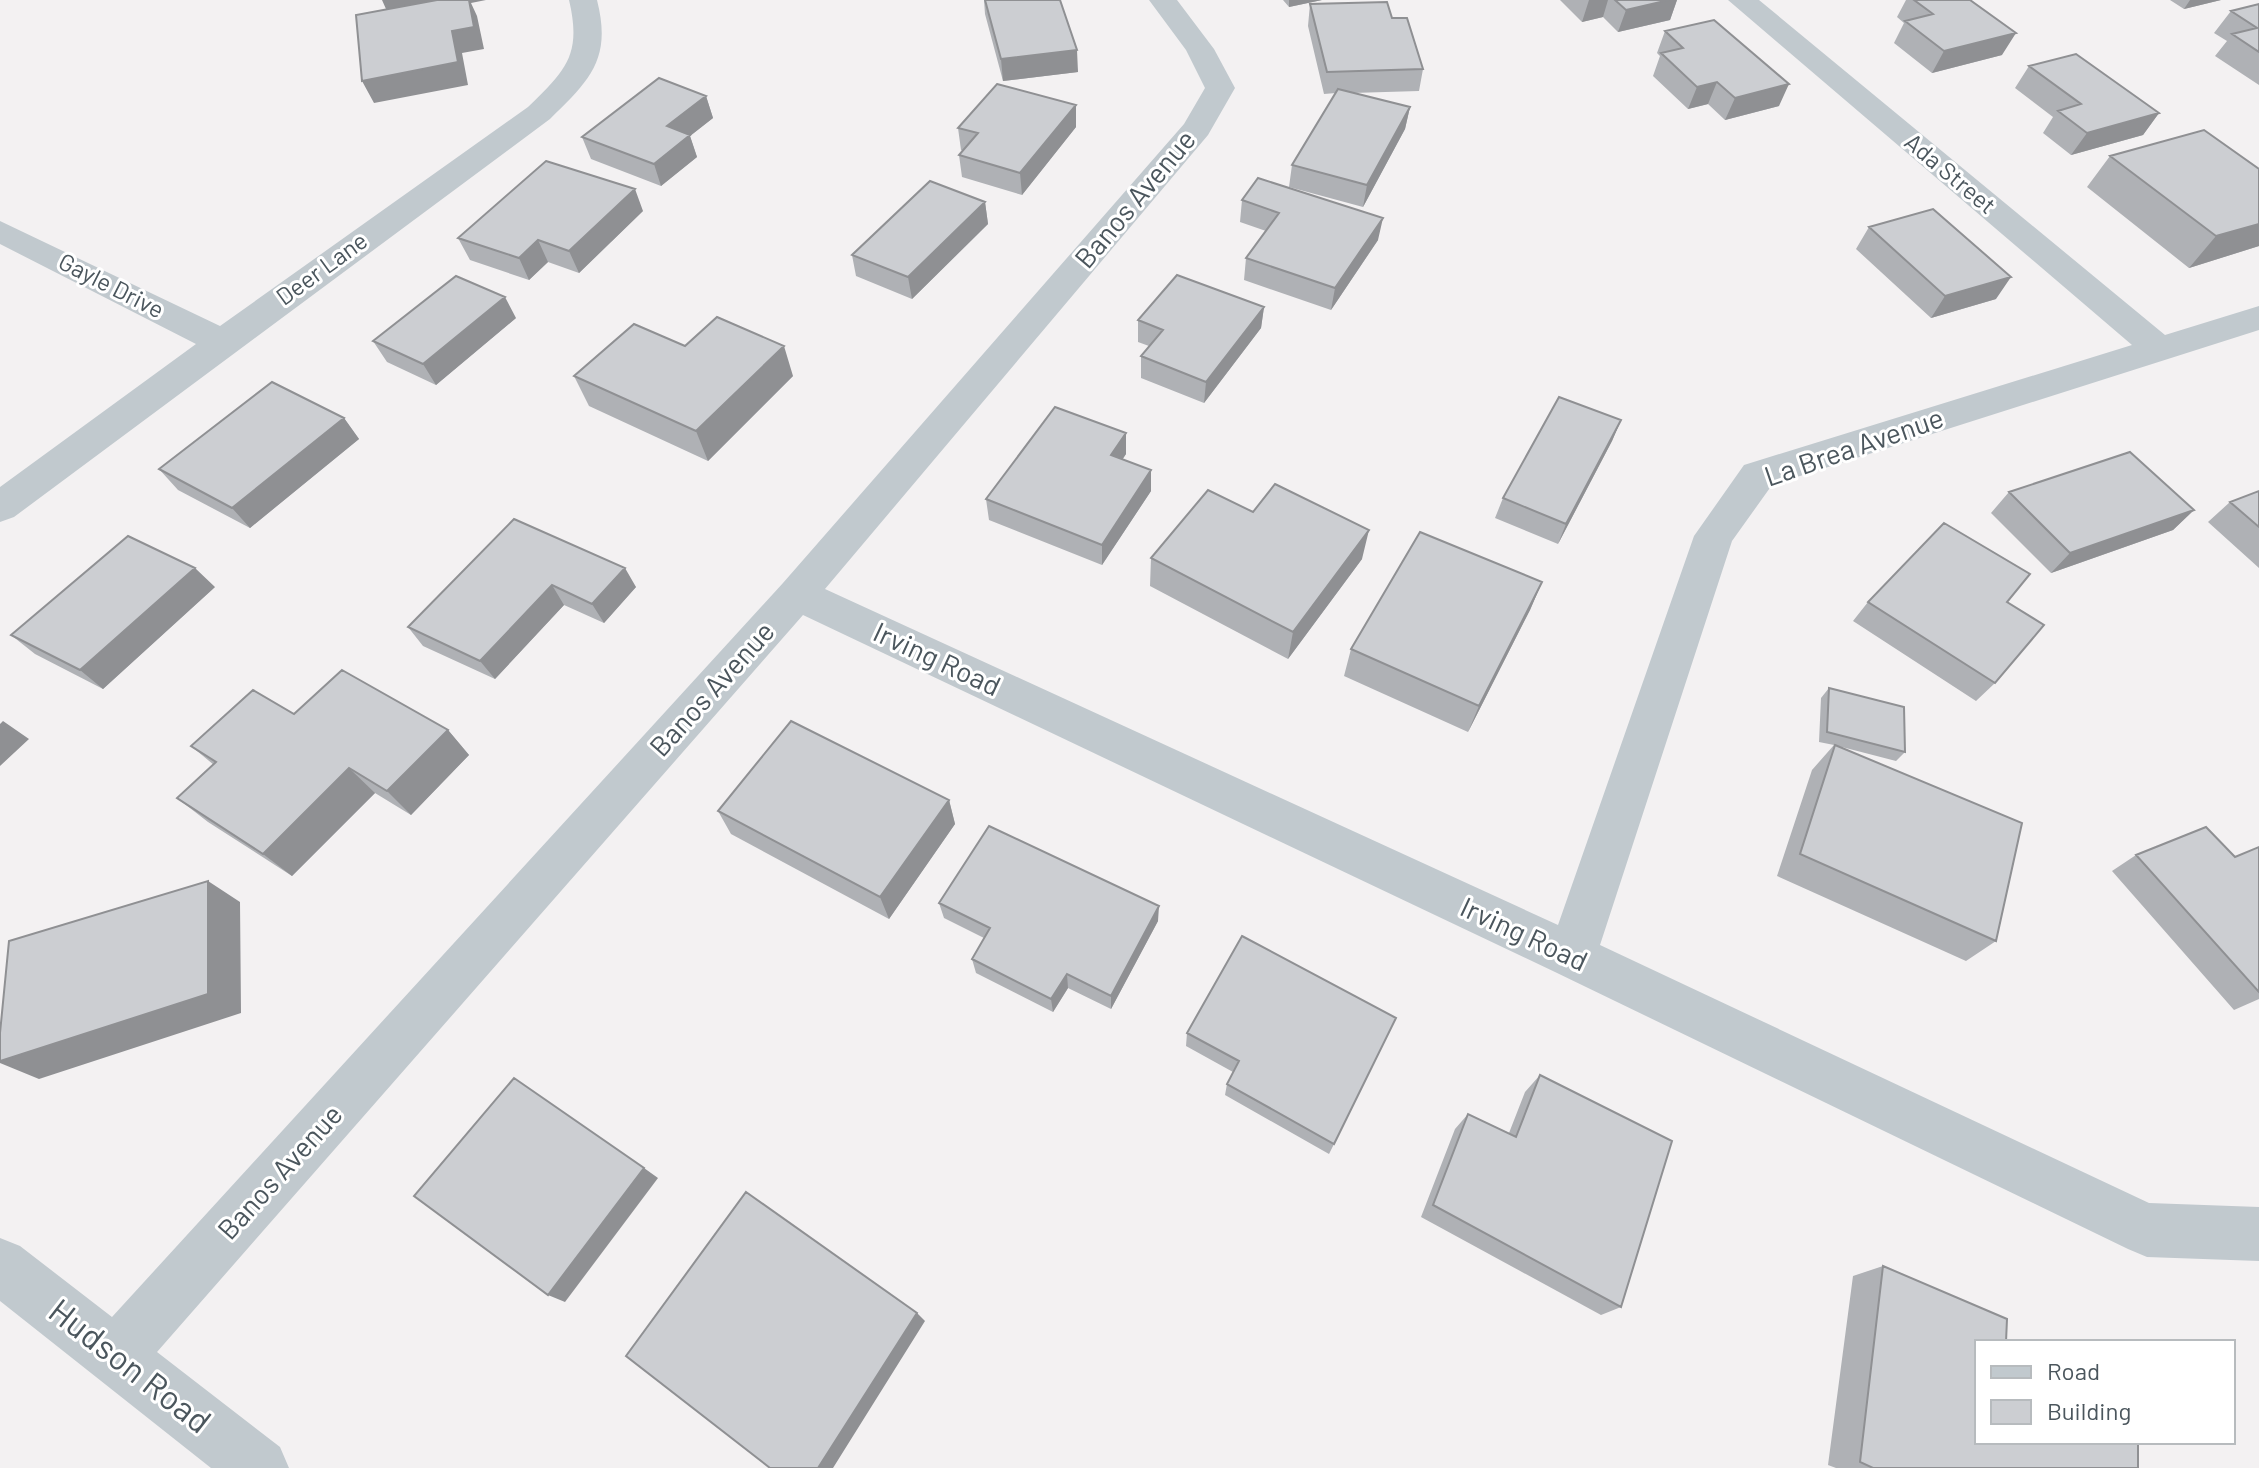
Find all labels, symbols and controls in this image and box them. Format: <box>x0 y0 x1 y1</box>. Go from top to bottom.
street label: Banos Avenue <box>1067 122 1202 274</box>
street label: Ada Street <box>1900 126 2002 219</box>
street label: Deer Lane <box>270 225 372 310</box>
street label: Gayle Drive <box>54 246 169 324</box>
street label: La Brea Avenue <box>1760 400 1948 493</box>
street label: Banos Avenue <box>642 614 781 763</box>
street label: Irving Road <box>868 614 1006 702</box>
street label: Irving Road <box>1455 889 1593 977</box>
street label: Banos Avenue <box>210 1097 349 1246</box>
street label: Hudson Road <box>42 1289 220 1441</box>
legend <box>1975 1340 2235 1444</box>
text: Road <box>2047 1356 2100 1385</box>
text: Building <box>2047 1396 2131 1425</box>

